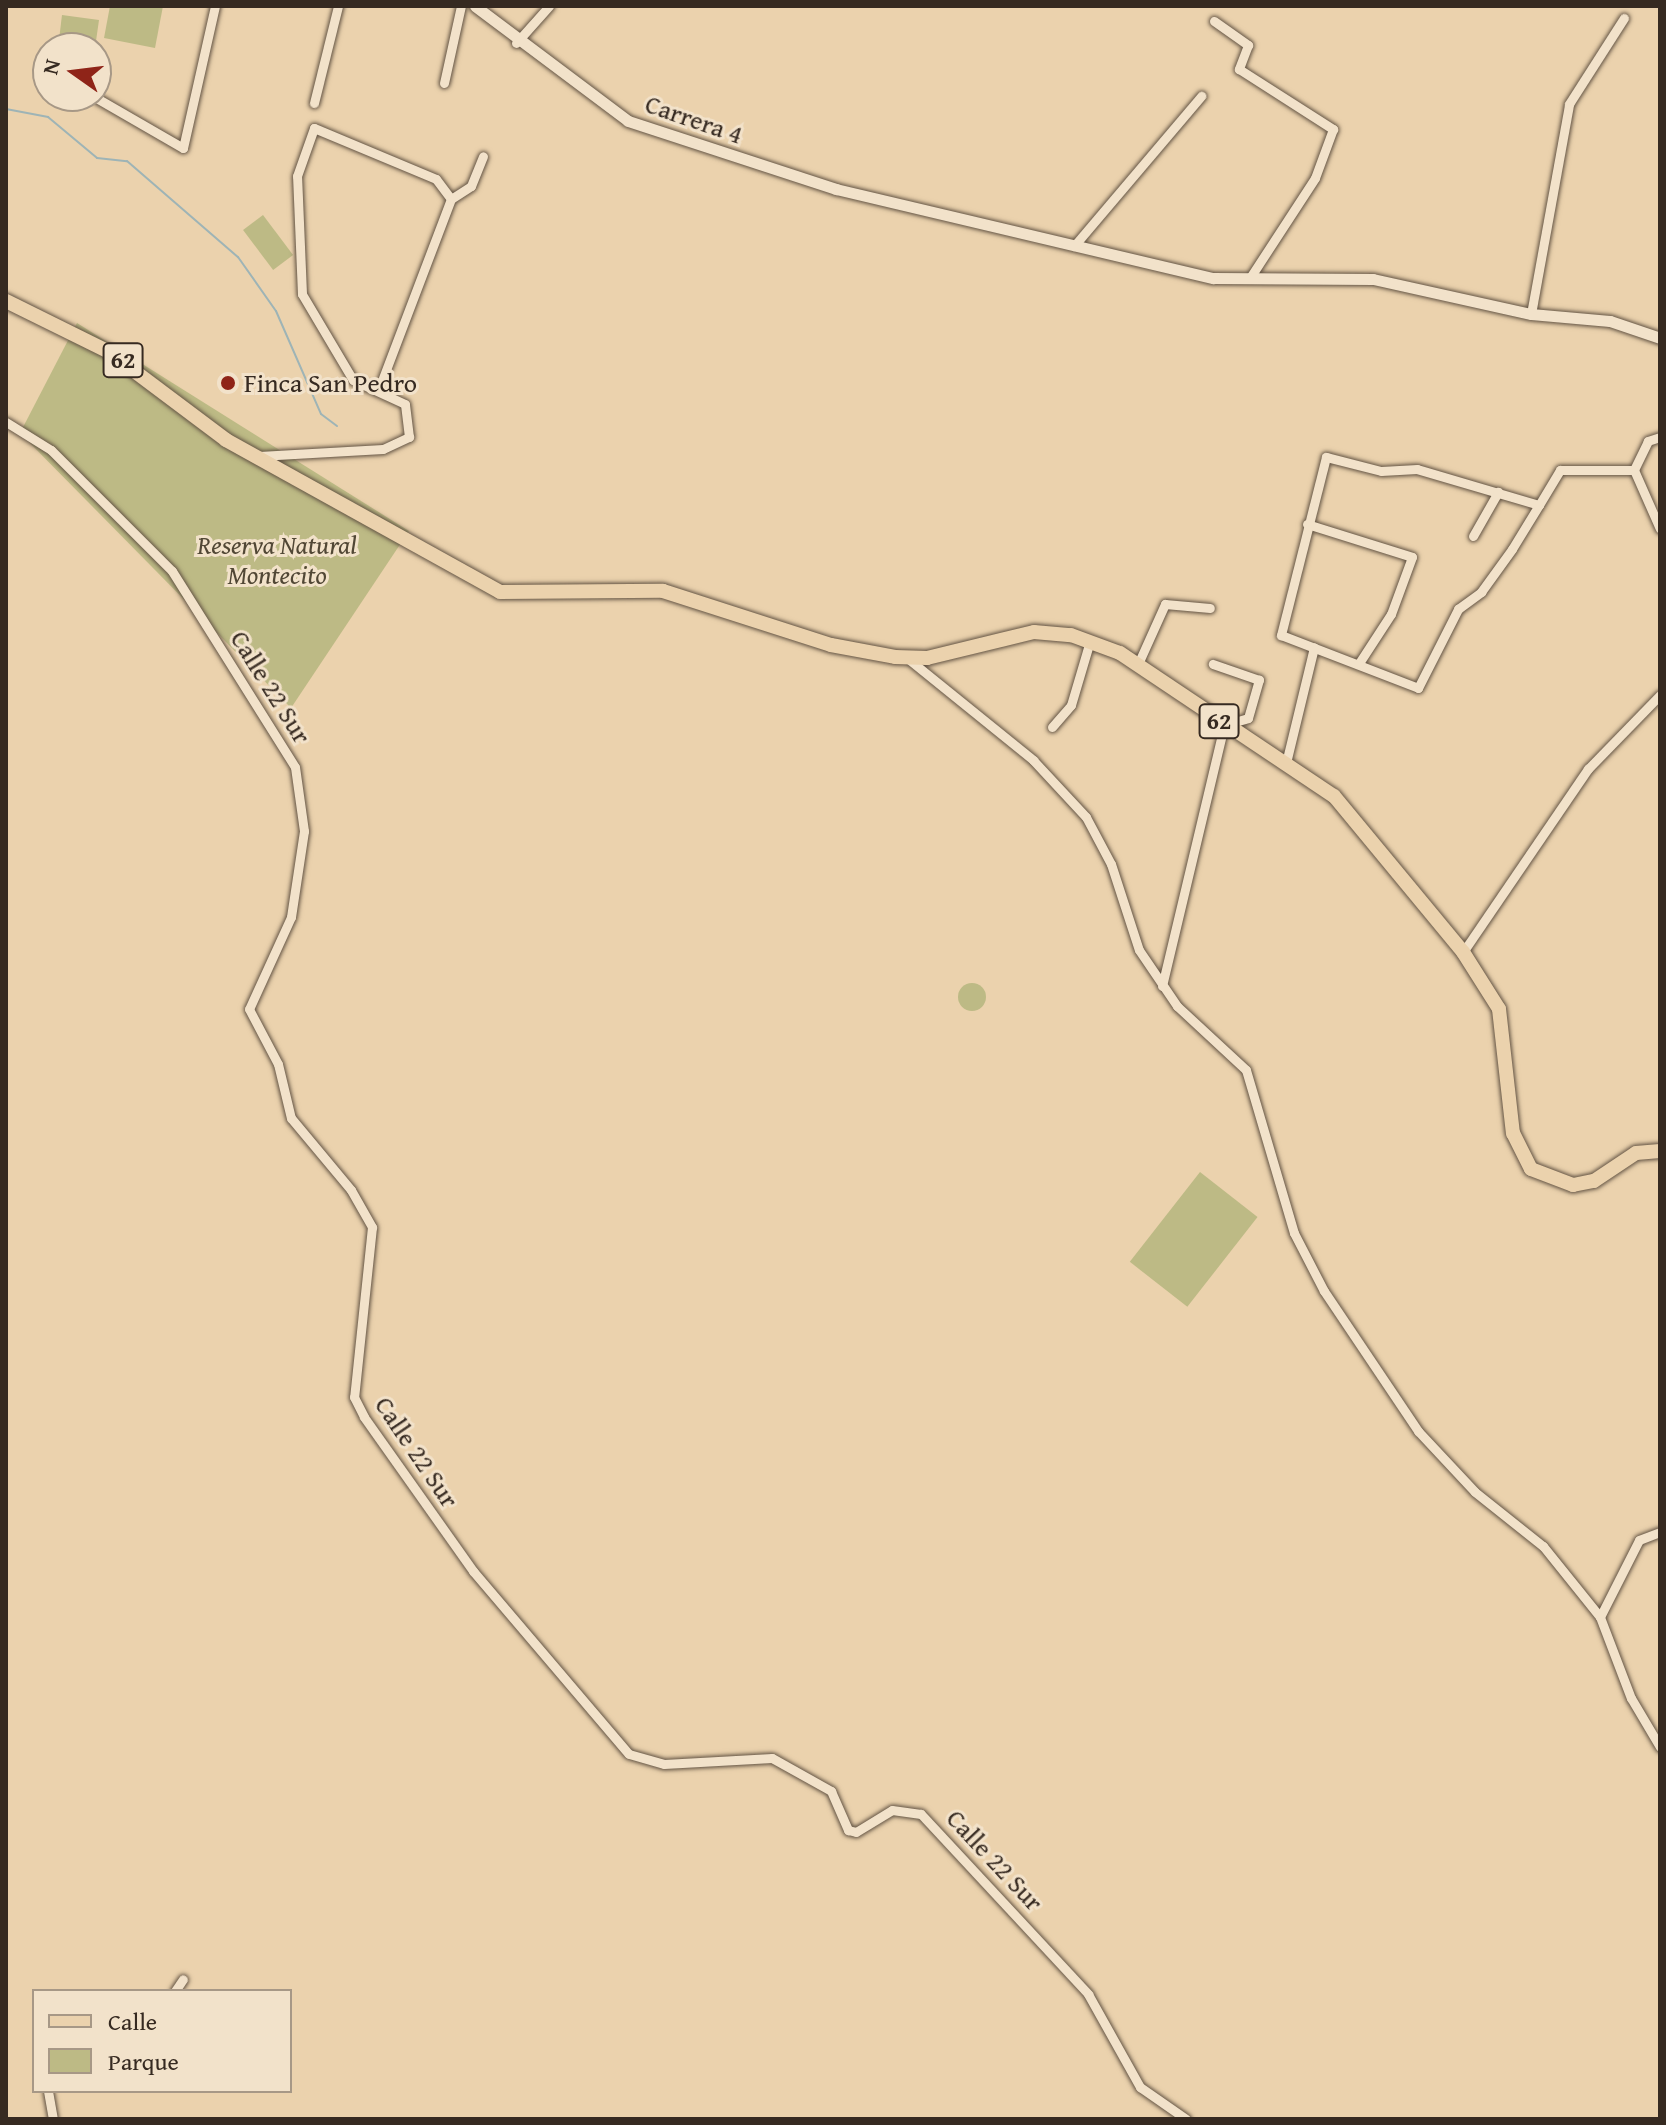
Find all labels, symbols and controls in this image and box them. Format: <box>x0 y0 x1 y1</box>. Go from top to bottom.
north arrow <box>32 32 112 112</box>
text: N <box>33 56 68 78</box>
street label: Carrera 4 <box>641 88 747 150</box>
road number: 62 <box>101 340 145 380</box>
place label: Finca San Pedro <box>244 367 417 399</box>
marker: Finca San Pedro <box>219 374 237 392</box>
park label: Reserva Natural Montecito <box>197 529 357 590</box>
street label: Calle 22 Sur <box>224 625 318 749</box>
road number: 62 <box>1197 701 1241 741</box>
street label: Calle 22 Sur <box>369 1391 465 1513</box>
street label: Calle 22 Sur <box>940 1803 1050 1917</box>
legend <box>32 1989 292 2093</box>
text: Calle <box>108 2004 157 2039</box>
text: Parque <box>108 2044 179 2079</box>

